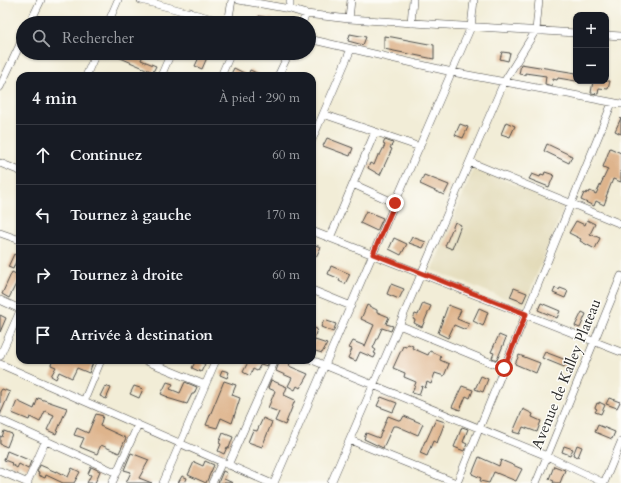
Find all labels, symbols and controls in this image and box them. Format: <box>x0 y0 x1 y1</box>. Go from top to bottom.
map controls <box>573 12 609 84</box>
button: + <box>573 12 609 48</box>
search box <box>16 16 316 60</box>
icon: search <box>30 27 52 49</box>
text: Rechercher <box>62 28 134 48</box>
button: − <box>573 48 609 84</box>
text: 4 min <box>32 87 77 110</box>
text: À pied · 290 m <box>219 89 300 107</box>
icon: ahead <box>32 144 54 166</box>
text: Continuez <box>70 145 142 165</box>
text: 60 m <box>272 146 300 164</box>
route end <box>386 194 404 212</box>
icon: left <box>32 204 54 226</box>
text: Tournez à gauche <box>70 205 192 225</box>
text: 170 m <box>266 206 300 224</box>
icon: right <box>32 264 54 286</box>
text: Tournez à droite <box>70 265 183 285</box>
text: 60 m <box>272 266 300 284</box>
street label: Avenue de Kalley Plateau <box>527 296 605 452</box>
icon: arrive <box>32 324 54 346</box>
text: Arrivée à destination <box>70 325 213 345</box>
route start <box>495 359 513 377</box>

